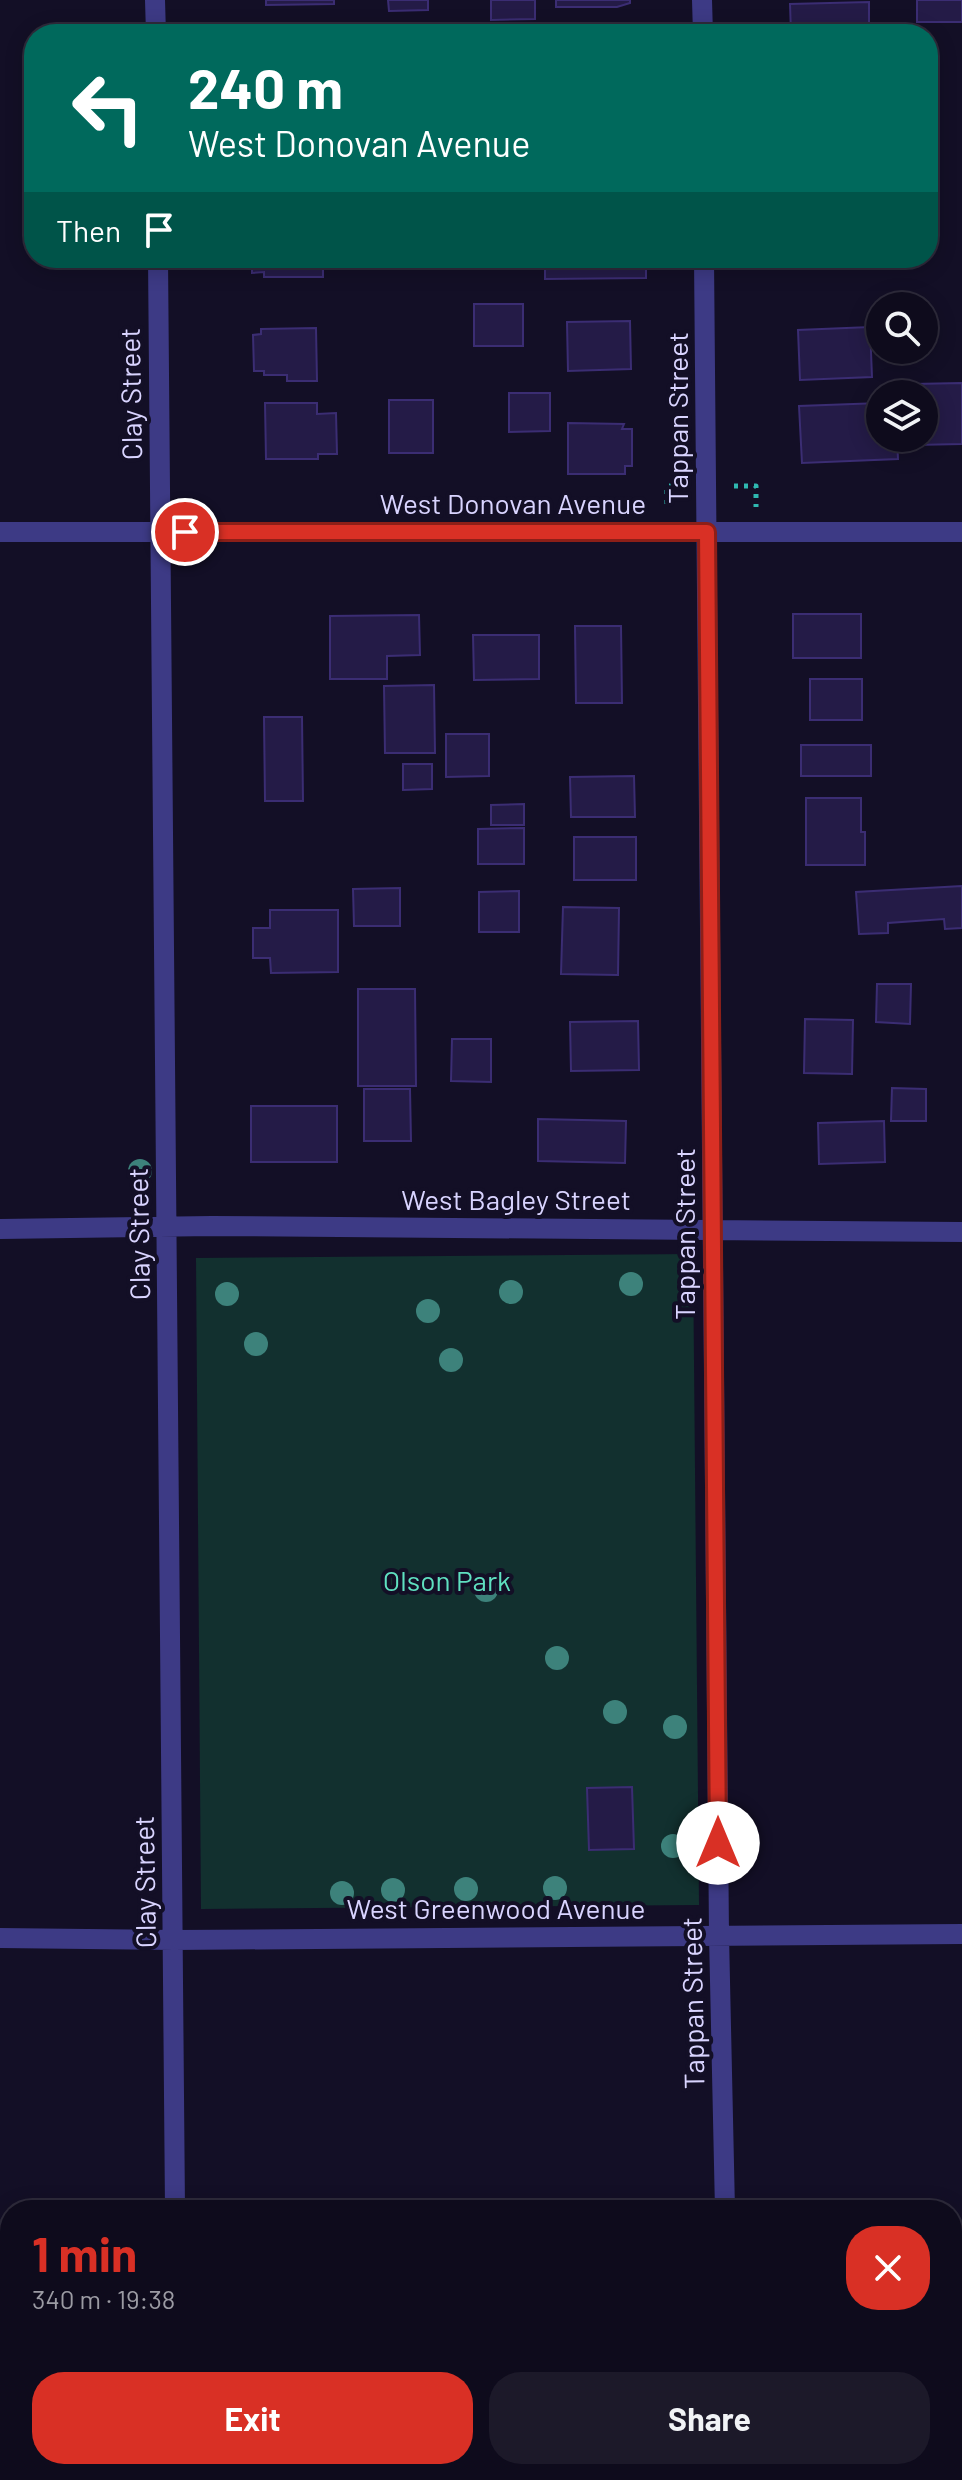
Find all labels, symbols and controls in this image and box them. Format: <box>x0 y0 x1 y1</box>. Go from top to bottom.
text: 240 m <box>188 53 343 120</box>
icon: left <box>56 56 160 160</box>
text: West Donovan Avenue <box>188 121 530 164</box>
icon: arrive <box>137 208 181 252</box>
text: Then <box>56 212 121 248</box>
map controls <box>866 292 938 452</box>
button: search <box>866 292 938 364</box>
street label: Clay Street <box>112 327 148 461</box>
street label: Tappan Street <box>660 332 694 504</box>
button: layers <box>866 380 938 452</box>
street label: West Donovan Avenue <box>380 486 646 520</box>
pin <box>151 498 219 566</box>
icon: arrive <box>163 510 207 554</box>
street label: Tappan Street <box>667 1148 701 1320</box>
street label: Clay Street <box>120 1167 156 1301</box>
street label: West Bagley Street <box>401 1182 631 1216</box>
park label: Olson Park <box>383 1563 511 1597</box>
position arrow <box>676 1801 760 1885</box>
street label: Clay Street <box>126 1815 162 1949</box>
street label: West Greenwood Avenue <box>346 1891 646 1925</box>
street label: Tappan Street <box>674 1917 711 2089</box>
text: 1 min <box>32 2224 137 2282</box>
button: close <box>846 2226 930 2310</box>
text: 340 m · 19:38 <box>32 2283 175 2314</box>
button: Exit <box>32 2372 473 2464</box>
button: Share <box>489 2372 930 2464</box>

